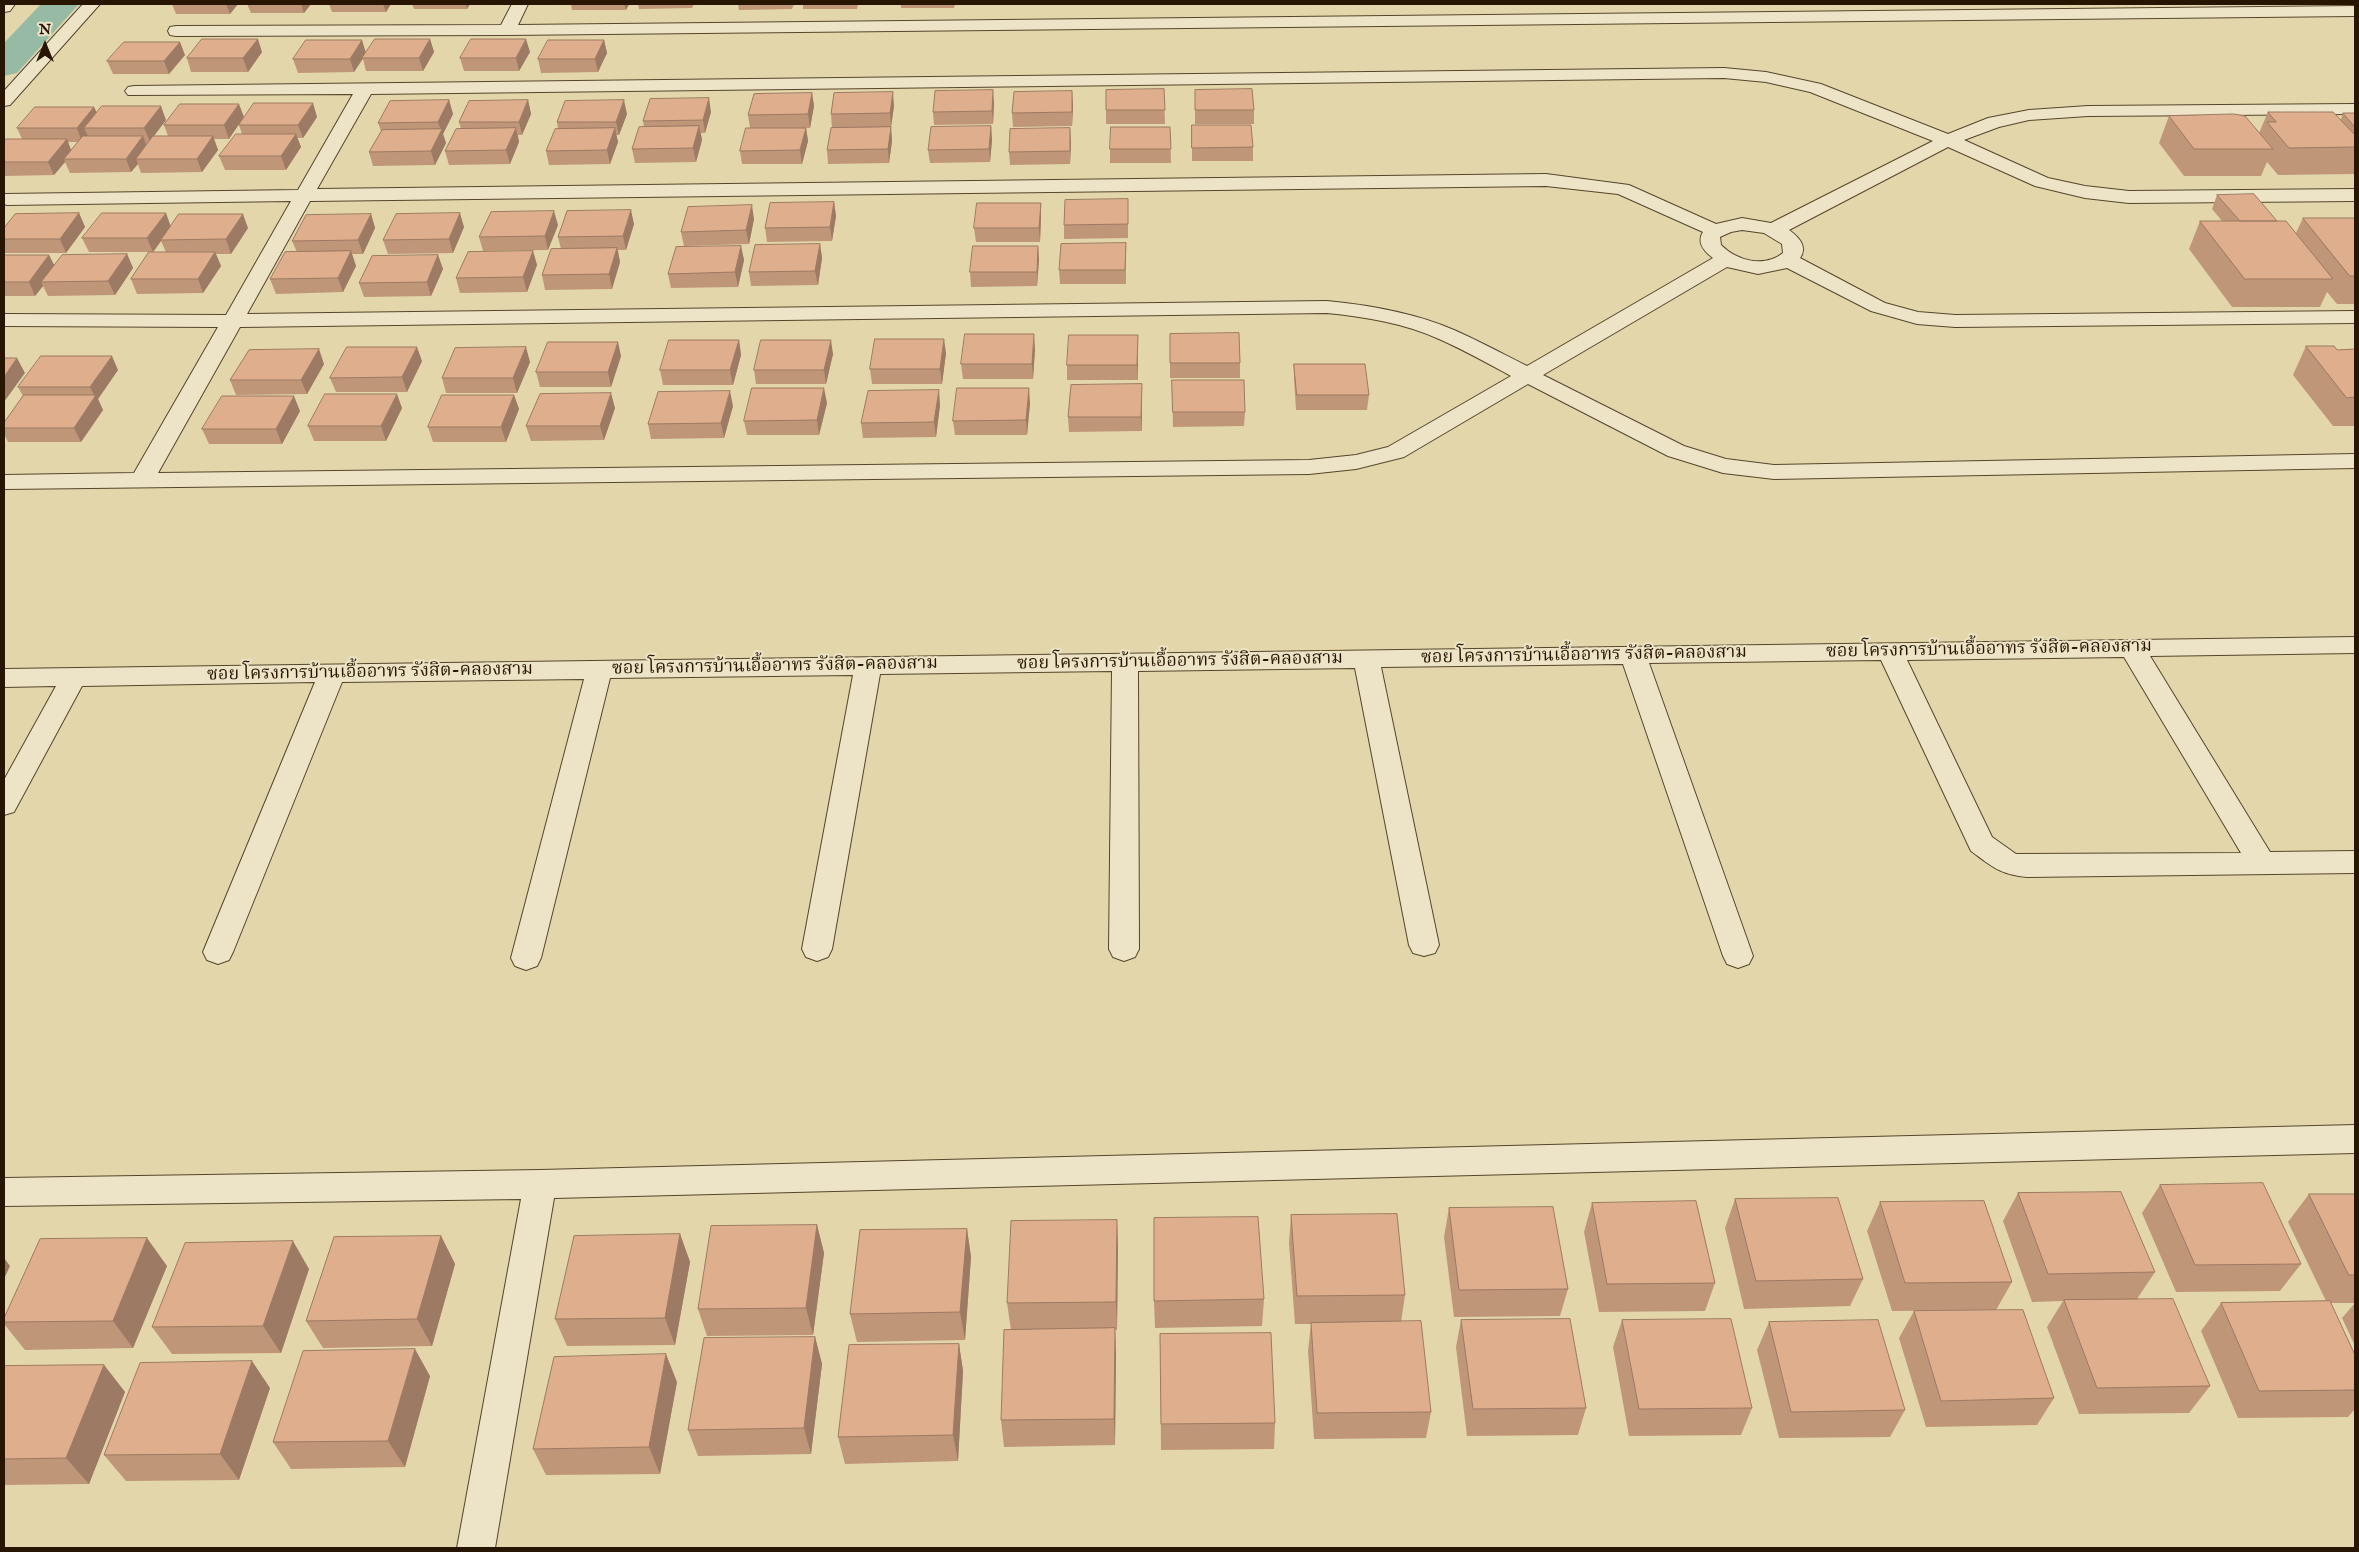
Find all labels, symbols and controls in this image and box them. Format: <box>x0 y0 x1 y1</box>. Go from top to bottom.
north arrow <box>20 20 70 70</box>
text: N <box>39 21 51 39</box>
street label: ซอย โครงการบ้านเอื้ออาทร รังสิต-คลองสาม <box>1826 636 2152 664</box>
street label: ซอย โครงการบ้านเอื้ออาทร รังสิต-คลองสาม <box>1421 642 1747 670</box>
street label: ซอย โครงการบ้านเอื้ออาทร รังสิต-คลองสาม <box>1017 648 1343 676</box>
street label: ซอย โครงการบ้านเอื้ออาทร รังสิต-คลองสาม <box>612 653 938 681</box>
street label: ซอย โครงการบ้านเอื้ออาทร รังสิต-คลองสาม <box>207 659 533 687</box>

